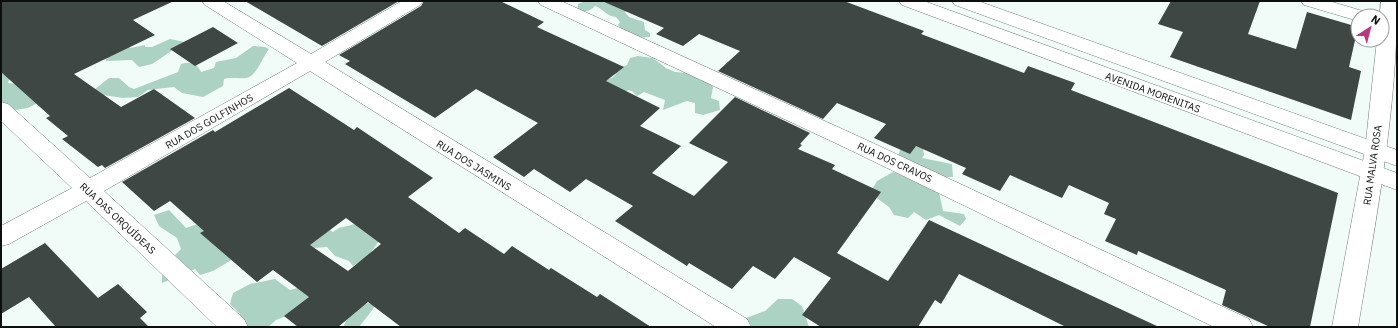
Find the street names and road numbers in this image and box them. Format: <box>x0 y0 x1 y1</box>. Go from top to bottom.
street label: AVENIDA MORENITAS <box>1104 69 1202 116</box>
street label: RUA DOS GOLFINHOS <box>163 91 256 152</box>
street label: RUA MALVA ROSA <box>1360 124 1385 206</box>
street label: RUA DOS JASMINS <box>434 137 514 194</box>
street label: RUA DOS CRAVOS <box>855 139 934 186</box>
street label: RUA DAS ORQUÍDEAS <box>77 180 158 257</box>

